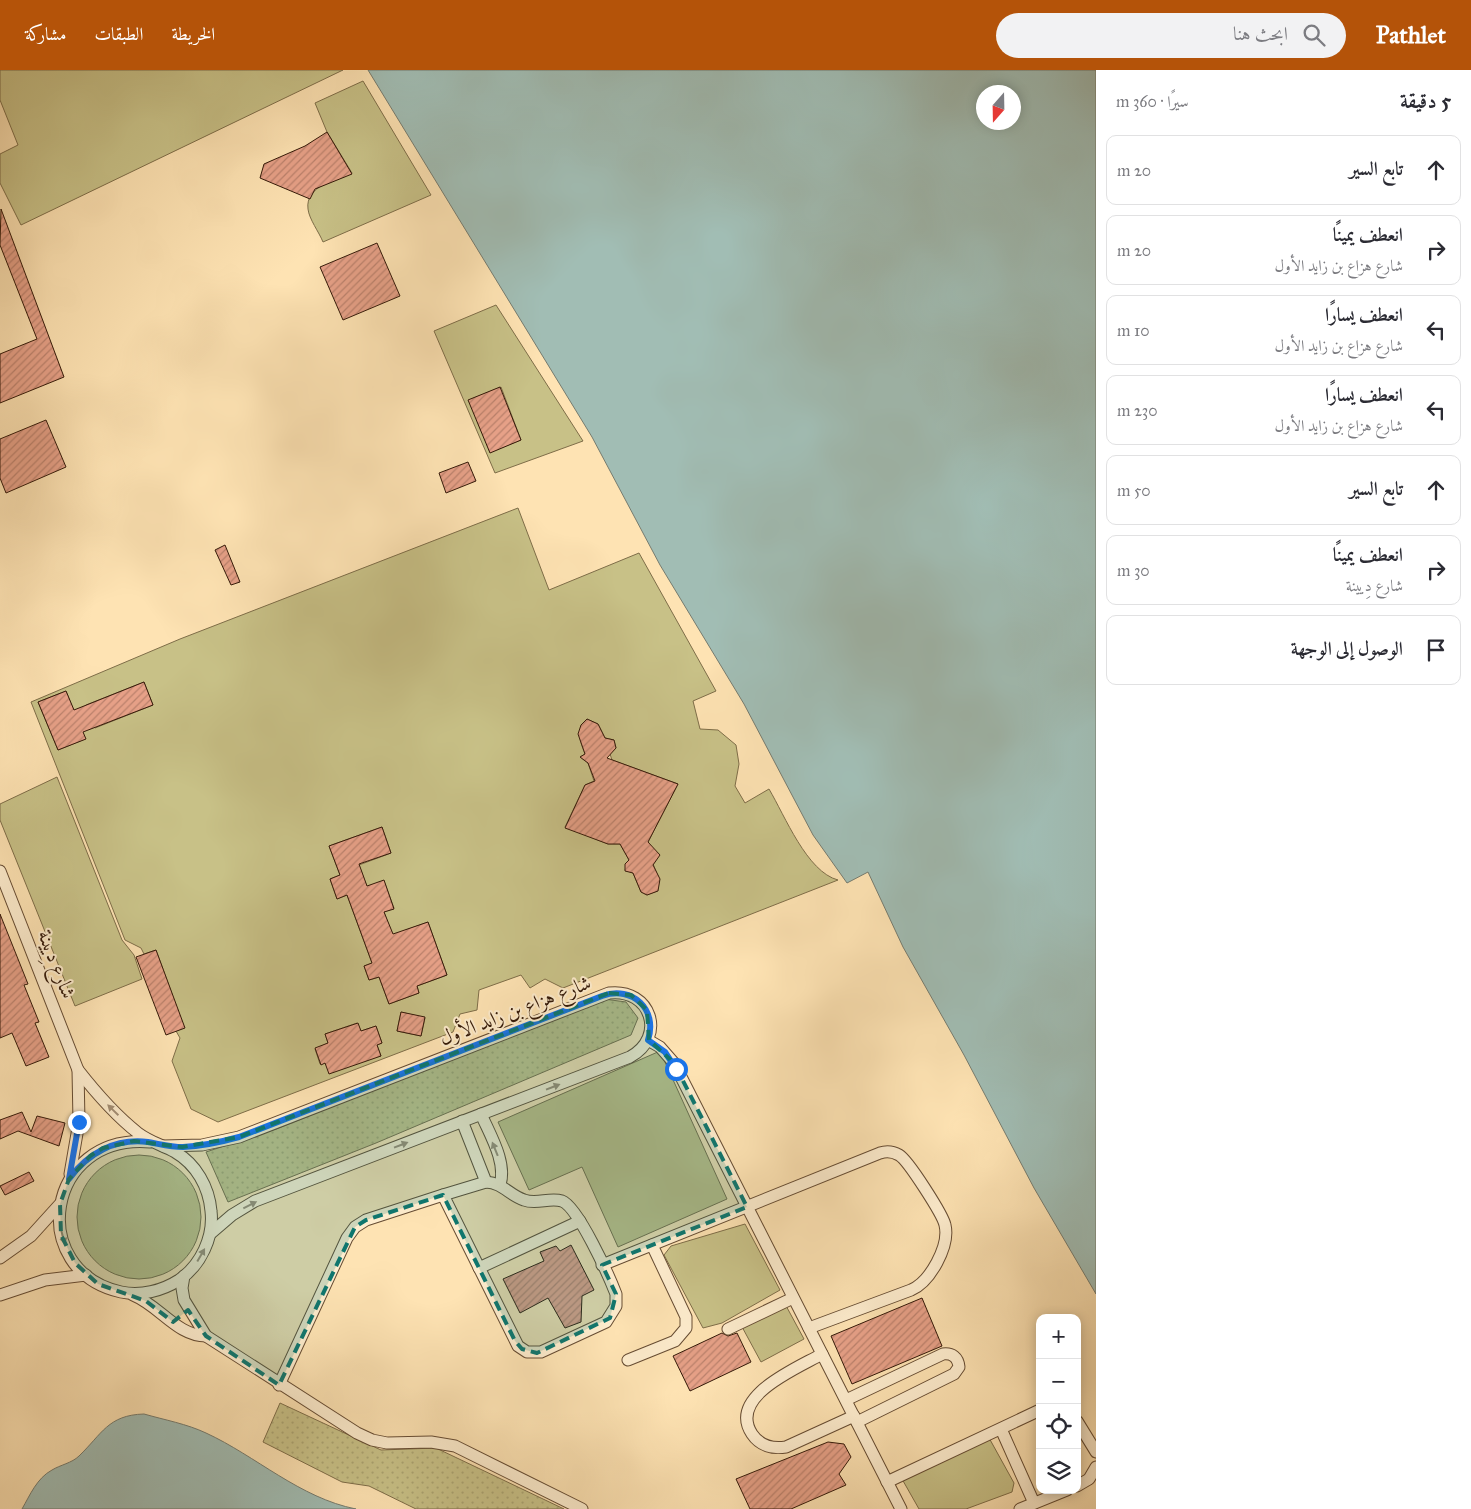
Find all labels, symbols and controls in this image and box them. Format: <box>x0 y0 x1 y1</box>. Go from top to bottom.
search box <box>996 13 1346 58</box>
text: Pathlet <box>1376 20 1446 50</box>
icon: search <box>1300 21 1328 49</box>
text: ابحث هنا <box>1233 22 1288 45</box>
text: مشاركة <box>25 23 66 45</box>
text: الطبقات <box>94 23 143 45</box>
text: الخريطة <box>171 23 215 45</box>
north arrow <box>976 85 1021 130</box>
text: 5 دقيقة <box>1400 88 1451 114</box>
text: سيرًا · 360 m <box>1116 92 1189 111</box>
icon: ahead <box>1422 156 1450 184</box>
text: تابع السير <box>1349 157 1403 180</box>
text: 20 m <box>1117 161 1151 180</box>
text: انعطف يمينًا <box>1333 223 1403 246</box>
icon: right <box>1422 236 1450 264</box>
text: 20 m <box>1117 241 1151 260</box>
text: شارع هزاع بن زايد الأول <box>1275 256 1403 275</box>
text: انعطف يسارًا <box>1325 303 1403 326</box>
icon: left <box>1422 316 1450 344</box>
text: 10 m <box>1117 321 1149 340</box>
text: شارع هزاع بن زايد الأول <box>1275 336 1403 355</box>
text: انعطف يسارًا <box>1325 383 1403 406</box>
icon: left <box>1422 396 1450 424</box>
text: 230 m <box>1117 401 1158 420</box>
text: شارع هزاع بن زايد الأول <box>1275 416 1403 435</box>
icon: ahead <box>1422 476 1450 504</box>
text: تابع السير <box>1349 477 1403 500</box>
text: 50 m <box>1117 481 1151 500</box>
text: انعطف يمينًا <box>1333 543 1403 566</box>
icon: right <box>1422 556 1450 584</box>
text: 30 m <box>1117 561 1150 580</box>
text: شارع دِيينة <box>1346 576 1403 595</box>
icon: arrive <box>1422 636 1450 664</box>
text: الوصول إلى الوجهة <box>1291 637 1403 660</box>
street label: شارع دِيينة <box>27 926 81 1004</box>
street label: شارع هزاع بن زايد الأول <box>435 967 596 1056</box>
route start <box>665 1058 688 1081</box>
one-way arrow <box>545 1082 560 1090</box>
one-way arrow <box>107 1104 119 1116</box>
route end <box>68 1111 91 1134</box>
one-way arrow <box>394 1141 409 1149</box>
one-way arrow <box>491 1142 499 1156</box>
one-way arrow <box>243 1201 257 1209</box>
one-way arrow <box>59 1229 67 1244</box>
one-way arrow <box>197 1248 206 1261</box>
map controls <box>1036 1314 1081 1494</box>
button: + <box>1036 1314 1081 1359</box>
button: − <box>1036 1359 1081 1404</box>
button: locate <box>1036 1404 1081 1449</box>
button: layers <box>1036 1449 1081 1494</box>

